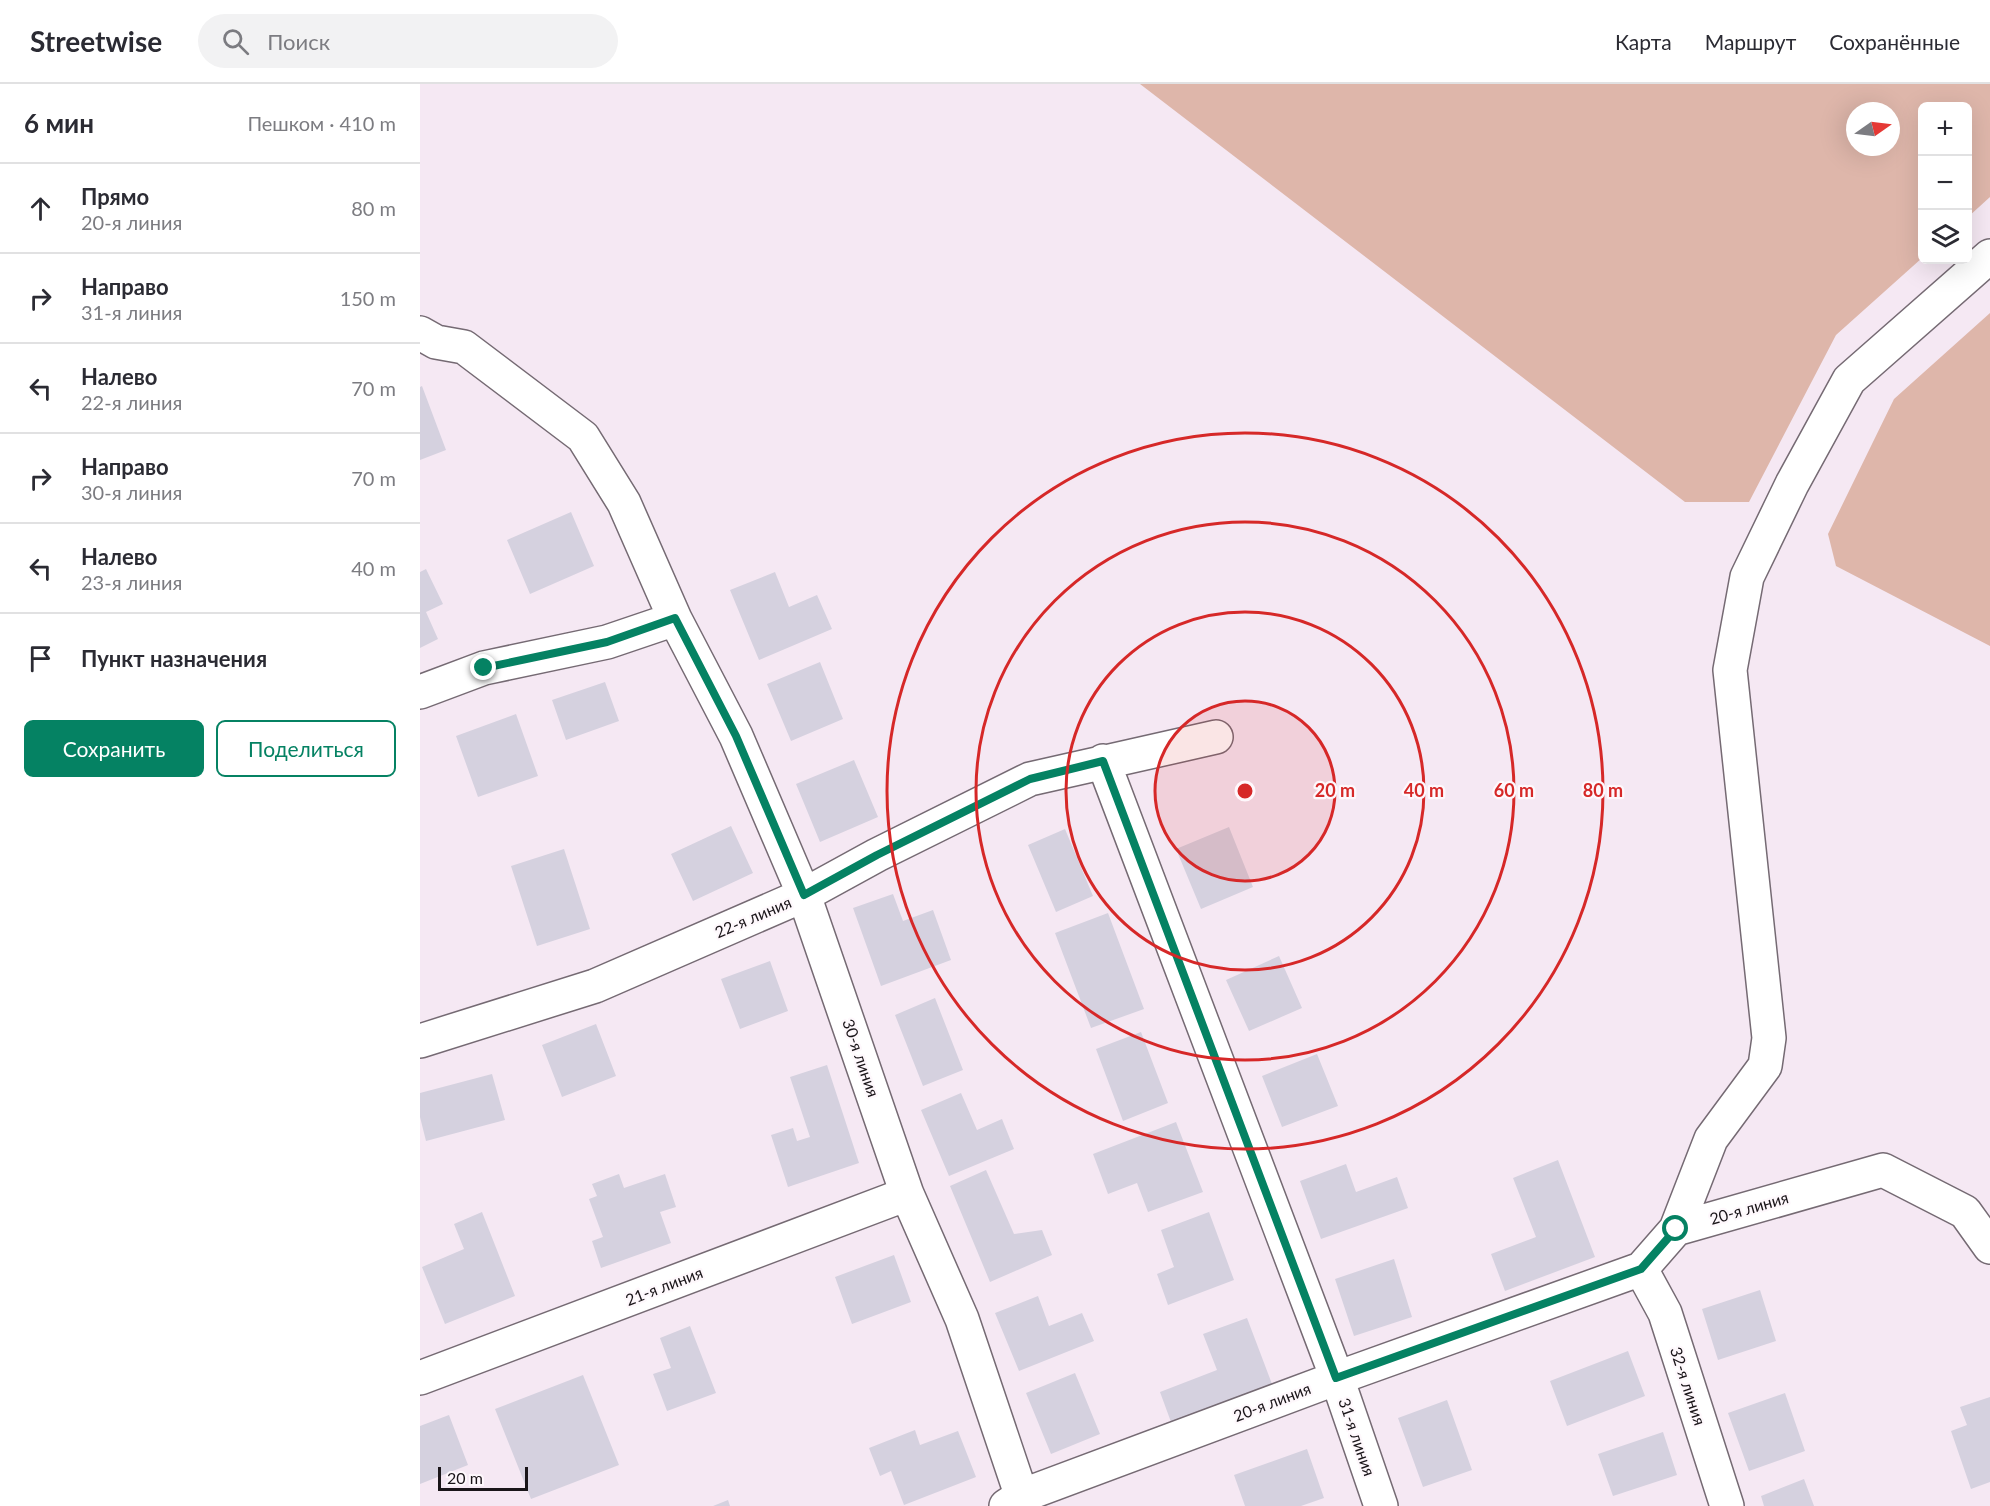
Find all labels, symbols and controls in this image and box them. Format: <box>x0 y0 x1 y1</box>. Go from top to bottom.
search box <box>198 14 618 68</box>
text: Streetwise <box>30 24 162 58</box>
icon: search <box>219 25 252 58</box>
text: Поиск <box>267 28 330 55</box>
text: Карта <box>1615 29 1672 54</box>
text: Маршрут <box>1705 29 1796 54</box>
text: Сохранённые <box>1829 29 1960 54</box>
north arrow <box>1846 102 1900 156</box>
map controls <box>1918 102 1972 264</box>
button: + <box>1918 102 1972 156</box>
text: 6 мин <box>24 107 94 139</box>
text: Пешком · 410 m <box>247 111 396 135</box>
button: − <box>1918 156 1972 210</box>
text: Прямо <box>81 183 149 210</box>
icon: ahead <box>24 192 57 225</box>
text: 80 m <box>351 196 396 220</box>
text: 20-я линия <box>81 210 182 234</box>
button: layers <box>1918 210 1972 264</box>
text: Направо <box>81 273 169 300</box>
icon: right <box>24 282 57 315</box>
text: 150 m <box>340 286 396 310</box>
text: 31-я линия <box>81 300 182 324</box>
text: Налево <box>81 363 157 390</box>
icon: left <box>24 372 57 405</box>
text: 70 m <box>351 376 396 400</box>
text: 22-я линия <box>81 390 182 414</box>
text: Направо <box>81 453 169 480</box>
icon: right <box>24 462 57 495</box>
text: 70 m <box>351 466 396 490</box>
text: 30-я линия <box>81 480 182 504</box>
text: Налево <box>81 543 157 570</box>
icon: left <box>24 552 57 585</box>
text: 40 m <box>351 556 396 580</box>
text: 23-я линия <box>81 570 182 594</box>
icon: arrive <box>24 642 57 675</box>
text: Пункт назначения <box>81 645 267 672</box>
route end <box>470 654 496 680</box>
button: Сохранить <box>24 720 204 777</box>
button: Поделиться <box>216 720 396 777</box>
text: 20 m <box>1315 779 1355 801</box>
text: 40 m <box>1404 779 1444 801</box>
text: 60 m <box>1494 779 1534 801</box>
text: 80 m <box>1583 779 1623 801</box>
centre of rings <box>1235 781 1255 801</box>
street label: 22-я линия <box>712 892 794 941</box>
street label: 30-я линия <box>839 1016 884 1099</box>
street label: 20-я линия <box>1707 1187 1790 1228</box>
route start <box>1662 1215 1688 1241</box>
street label: 21-я линия <box>623 1262 705 1309</box>
street label: 32-я линия <box>1667 1344 1710 1427</box>
street label: 20-я линия <box>1231 1378 1313 1425</box>
street label: 31-я линия <box>1335 1395 1380 1478</box>
scale bar <box>438 1464 528 1492</box>
text: 20 m <box>447 1468 483 1487</box>

